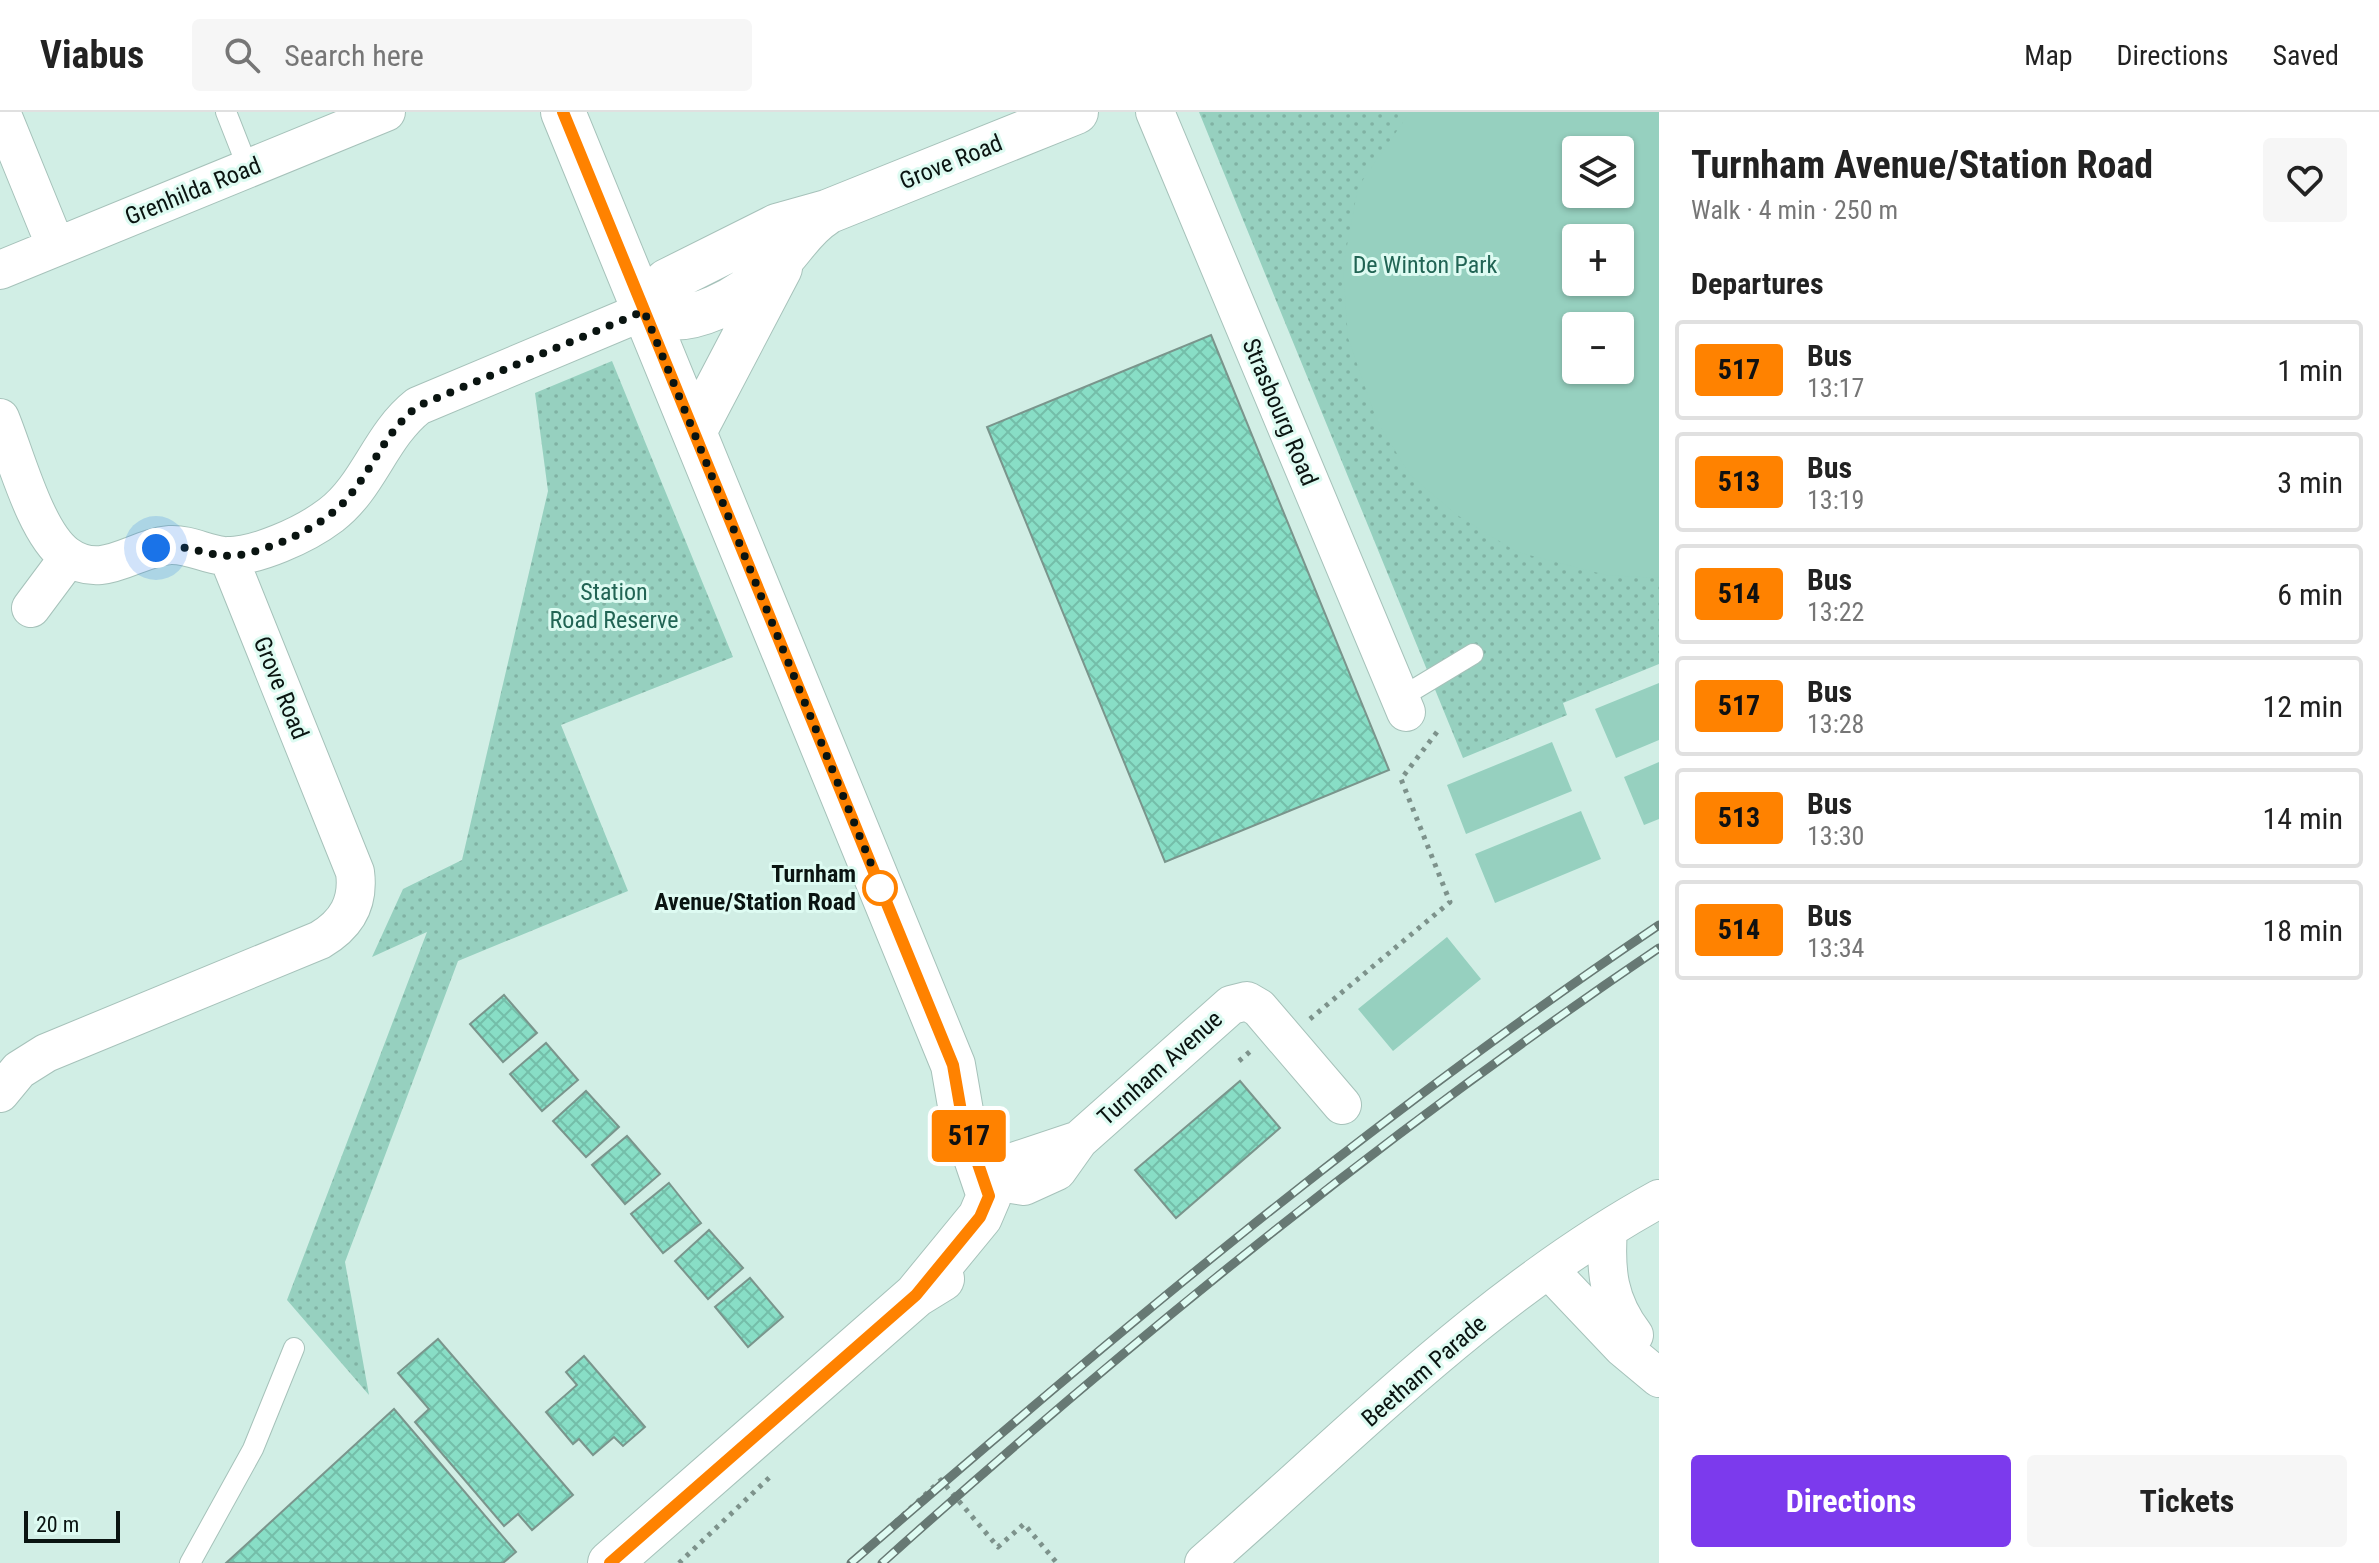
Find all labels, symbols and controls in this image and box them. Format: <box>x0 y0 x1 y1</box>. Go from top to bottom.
search box <box>192 19 752 91</box>
text: Viabus <box>40 33 144 77</box>
icon: search <box>220 33 264 77</box>
text: Search here <box>284 38 424 73</box>
text: Map <box>2024 39 2073 72</box>
text: Directions <box>2117 39 2228 72</box>
text: Saved <box>2272 39 2339 72</box>
street label: Grove Road <box>896 129 1006 195</box>
map controls <box>1562 136 1634 384</box>
button: layers <box>1562 136 1634 208</box>
button: heart <box>2263 138 2347 222</box>
text: Turnham Avenue/Station Road <box>1691 143 2153 187</box>
street label: Grenhilda Road <box>121 151 265 231</box>
text: Walk · 4 min · 250 m <box>1691 195 1898 225</box>
button: + <box>1562 224 1634 296</box>
park label: De Winton Park <box>1353 251 1498 279</box>
text: Departures <box>1691 266 1824 301</box>
button: − <box>1562 312 1634 384</box>
street label: Strasbourg Road <box>1236 334 1324 490</box>
text: Bus <box>1807 338 1852 373</box>
text: 517 <box>1718 353 1760 386</box>
text: 1 min <box>2277 353 2343 388</box>
text: 13:17 <box>1807 373 1864 403</box>
text: Bus <box>1807 450 1852 485</box>
text: 513 <box>1718 465 1760 498</box>
text: 3 min <box>2277 465 2343 500</box>
text: 13:19 <box>1807 485 1864 515</box>
your location <box>136 528 176 568</box>
text: Bus <box>1807 562 1852 597</box>
text: 514 <box>1718 577 1760 610</box>
text: 6 min <box>2277 577 2343 612</box>
park label: Station Road Reserve <box>550 578 678 634</box>
text: 13:22 <box>1807 597 1864 627</box>
street label: Grove Road <box>248 633 314 743</box>
text: Bus <box>1807 674 1852 709</box>
text: 517 <box>1718 689 1760 722</box>
text: 12 min <box>2262 689 2343 724</box>
text: 13:28 <box>1807 709 1864 739</box>
text: Bus <box>1807 786 1852 821</box>
text: 513 <box>1718 801 1760 834</box>
text: 14 min <box>2262 801 2343 836</box>
text: 13:30 <box>1807 821 1864 851</box>
place label: Turnham Avenue/Station Road <box>654 860 856 916</box>
marker: Turnham Avenue/Station Road <box>863 871 897 905</box>
text: Bus <box>1807 898 1852 933</box>
text: 514 <box>1718 913 1760 946</box>
text: 18 min <box>2262 913 2343 948</box>
text: 13:34 <box>1807 933 1864 963</box>
street label: Turnham Avenue <box>1092 1005 1228 1131</box>
line badge: 517 <box>923 1110 1015 1162</box>
text: 517 <box>948 1119 990 1152</box>
street label: Beetham Parade <box>1356 1309 1492 1433</box>
button: Directions <box>1691 1455 2011 1547</box>
button: Tickets <box>2027 1455 2347 1547</box>
scale bar <box>24 1507 120 1543</box>
text: 20 m <box>36 1512 79 1537</box>

